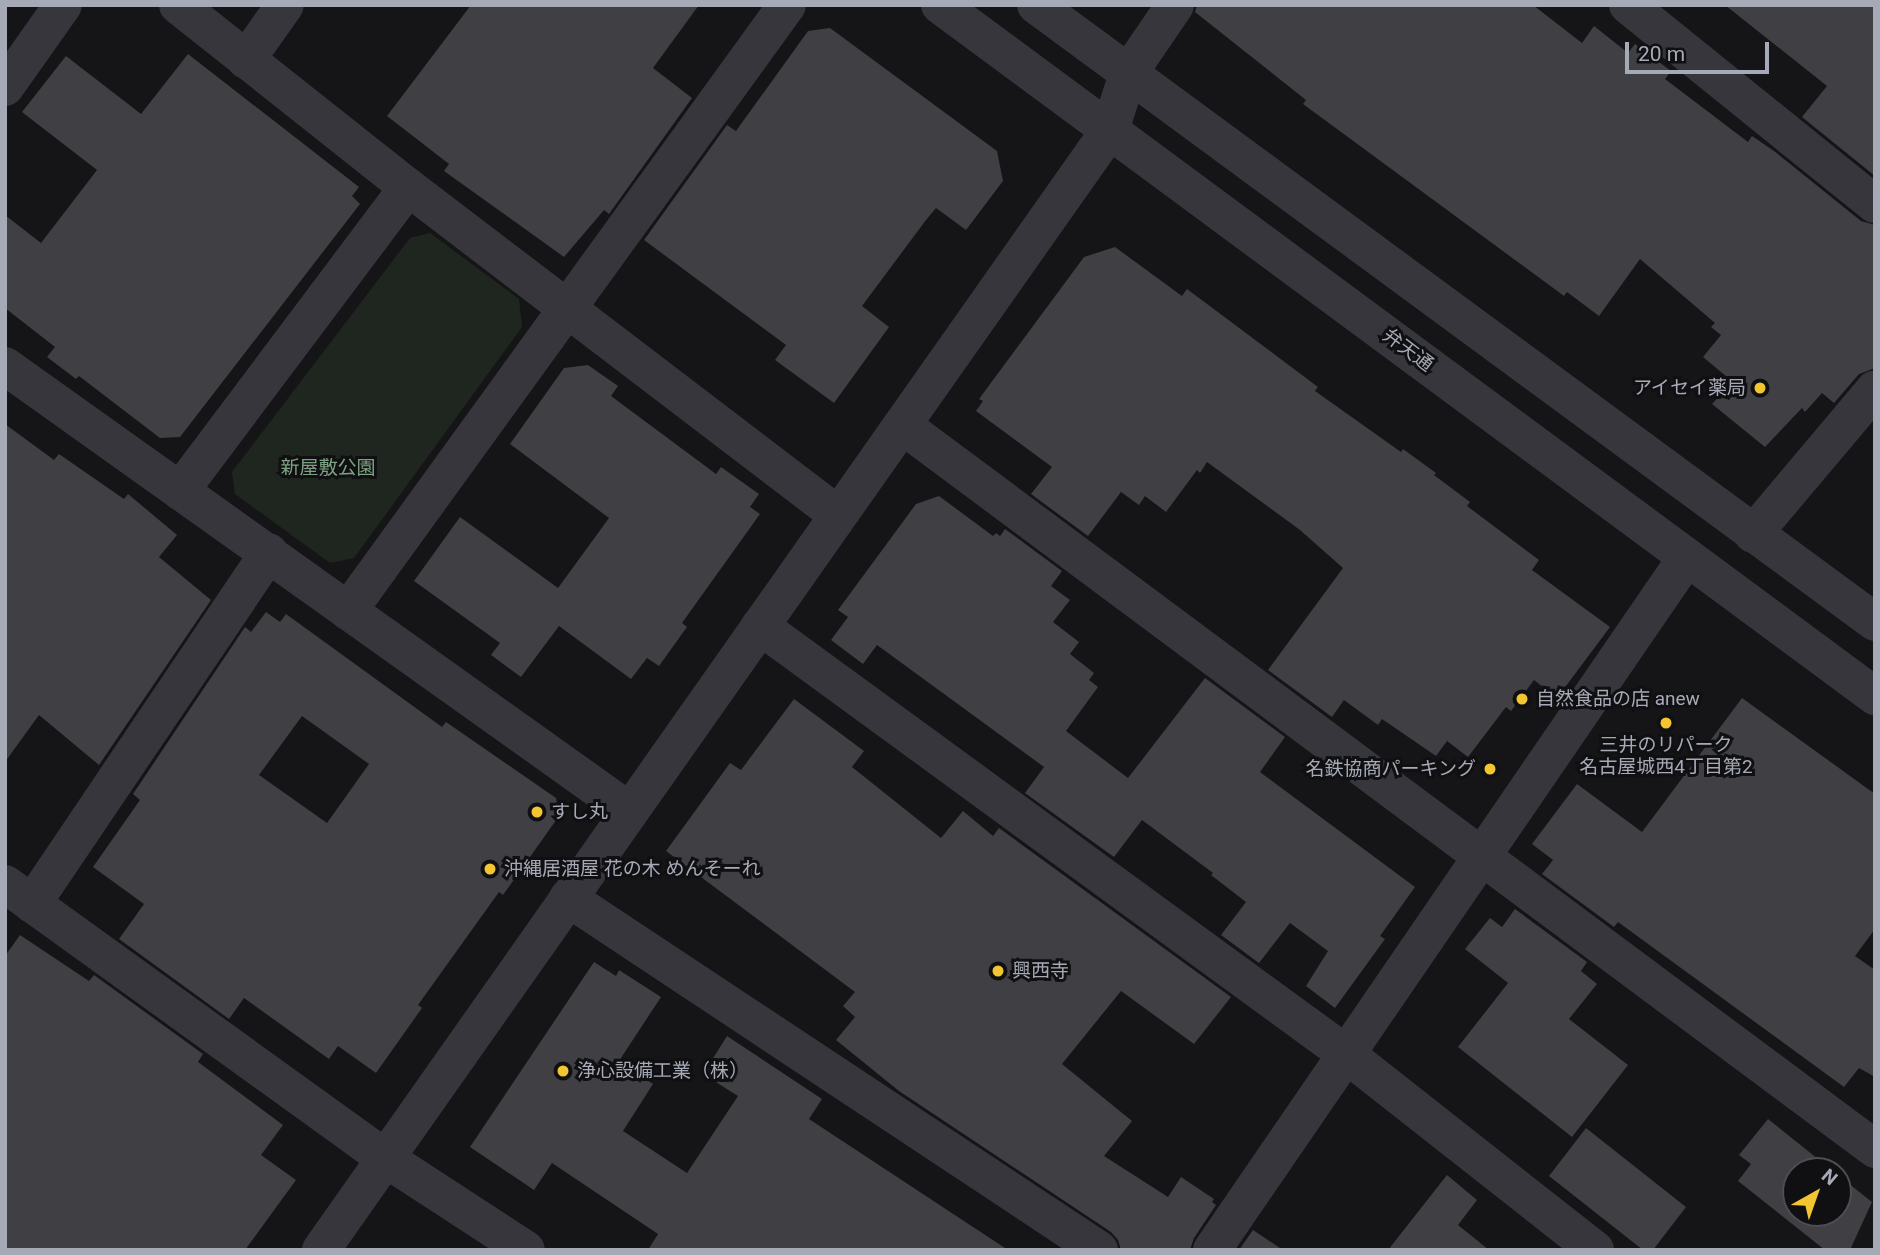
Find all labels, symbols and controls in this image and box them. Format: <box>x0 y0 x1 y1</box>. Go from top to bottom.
scale bar <box>1628 28 1772 72</box>
text: 20 m <box>1638 42 1685 66</box>
street label: 弁天通 <box>1378 324 1438 376</box>
place label: アイセイ薬局 <box>1632 377 1746 399</box>
marker: アイセイ薬局 <box>1752 380 1768 396</box>
park label: 新屋敷公園 <box>281 457 375 479</box>
place label: 自然食品の店 anew <box>1536 688 1700 710</box>
marker: 自然食品の店 anew <box>1514 691 1530 707</box>
marker: 三井のリパーク 名古屋城西4丁目第2 <box>1658 715 1674 731</box>
place label: 三井のリパーク 名古屋城西4丁目第2 <box>1579 734 1753 778</box>
place label: 名鉄協商パーキング <box>1305 758 1476 780</box>
marker: 名鉄協商パーキング <box>1482 761 1498 777</box>
place label: すし丸 <box>551 801 608 823</box>
marker: すし丸 <box>529 804 545 820</box>
place label: 沖縄居酒屋 花の木 めんそーれ <box>504 858 760 880</box>
marker: 沖縄居酒屋 花の木 めんそーれ <box>482 861 498 877</box>
place label: 興西寺 <box>1012 960 1069 982</box>
marker: 興西寺 <box>990 963 1006 979</box>
place label: 浄心設備工業（株） <box>577 1060 748 1082</box>
marker: 浄心設備工業（株） <box>555 1063 571 1079</box>
north arrow <box>1782 1157 1852 1227</box>
text: N <box>1817 1164 1842 1190</box>

